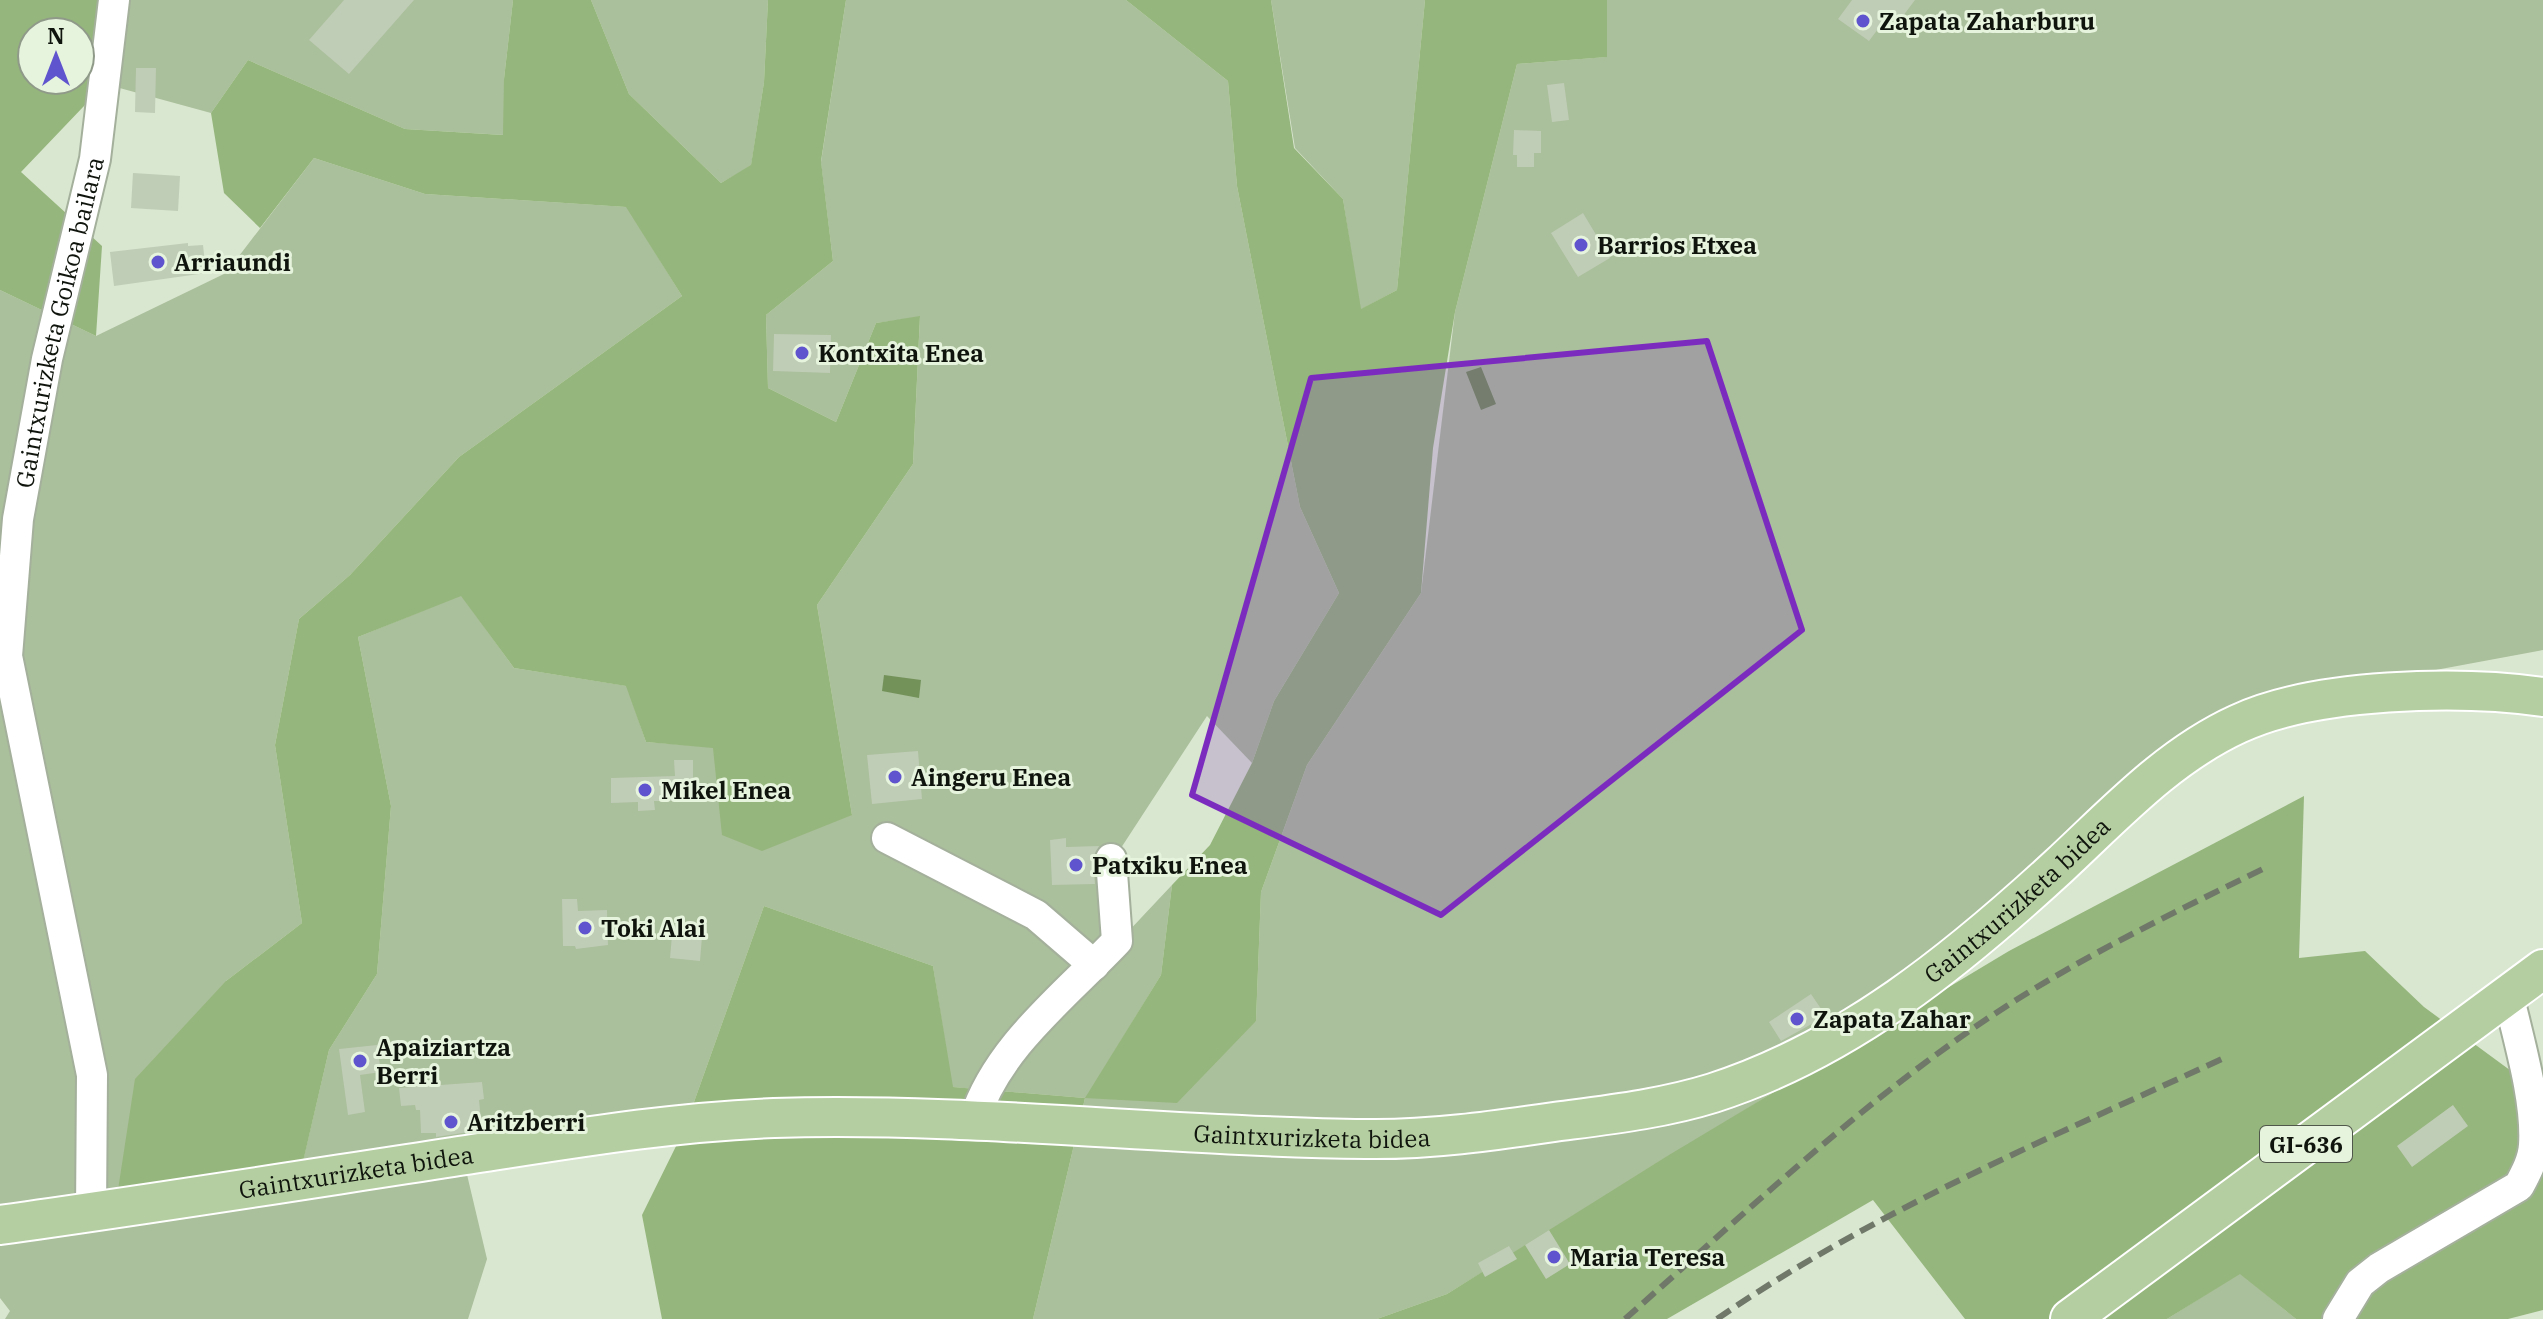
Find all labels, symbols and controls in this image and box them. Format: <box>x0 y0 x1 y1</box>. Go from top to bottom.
place label: Zapata Zaharburu <box>1879 5 2095 37</box>
marker: Zapata Zaharburu <box>1854 12 1872 30</box>
north arrow <box>16 16 96 96</box>
text: N <box>47 21 65 50</box>
street label: Gaintxurizketa Goikoa bailara <box>8 153 111 491</box>
place label: Barrios Etxea <box>1597 229 1757 261</box>
marker: Barrios Etxea <box>1572 236 1590 254</box>
place label: Arriaundi <box>174 246 291 278</box>
marker: Arriaundi <box>149 253 167 271</box>
place label: Kontxita Enea <box>818 337 984 369</box>
marker: Kontxita Enea <box>793 344 811 362</box>
place label: Aingeru Enea <box>911 761 1071 793</box>
marker: Aingeru Enea <box>886 768 904 786</box>
place label: Mikel Enea <box>661 774 792 806</box>
marker: Mikel Enea <box>636 781 654 799</box>
street label: Gaintxurizketa bidea <box>1917 810 2117 990</box>
place label: Patxiku Enea <box>1092 849 1248 881</box>
marker: Patxiku Enea <box>1067 856 1085 874</box>
place label: Toki Alai <box>601 912 706 944</box>
marker: Toki Alai <box>576 919 594 937</box>
place label: Zapata Zahar <box>1813 1003 1971 1035</box>
marker: Zapata Zahar <box>1788 1010 1806 1028</box>
place label: Apaiziartza Berri <box>376 1031 511 1091</box>
marker: Apaiziartza Berri <box>351 1052 369 1070</box>
place label: Aritzberri <box>467 1106 585 1138</box>
marker: Aritzberri <box>442 1113 460 1131</box>
street label: Gaintxurizketa bidea <box>1193 1117 1431 1155</box>
road number: GI-636 <box>2260 1126 2352 1162</box>
street label: Gaintxurizketa bidea <box>236 1138 476 1206</box>
place label: Maria Teresa <box>1570 1241 1726 1273</box>
marker: Maria Teresa <box>1545 1248 1563 1266</box>

